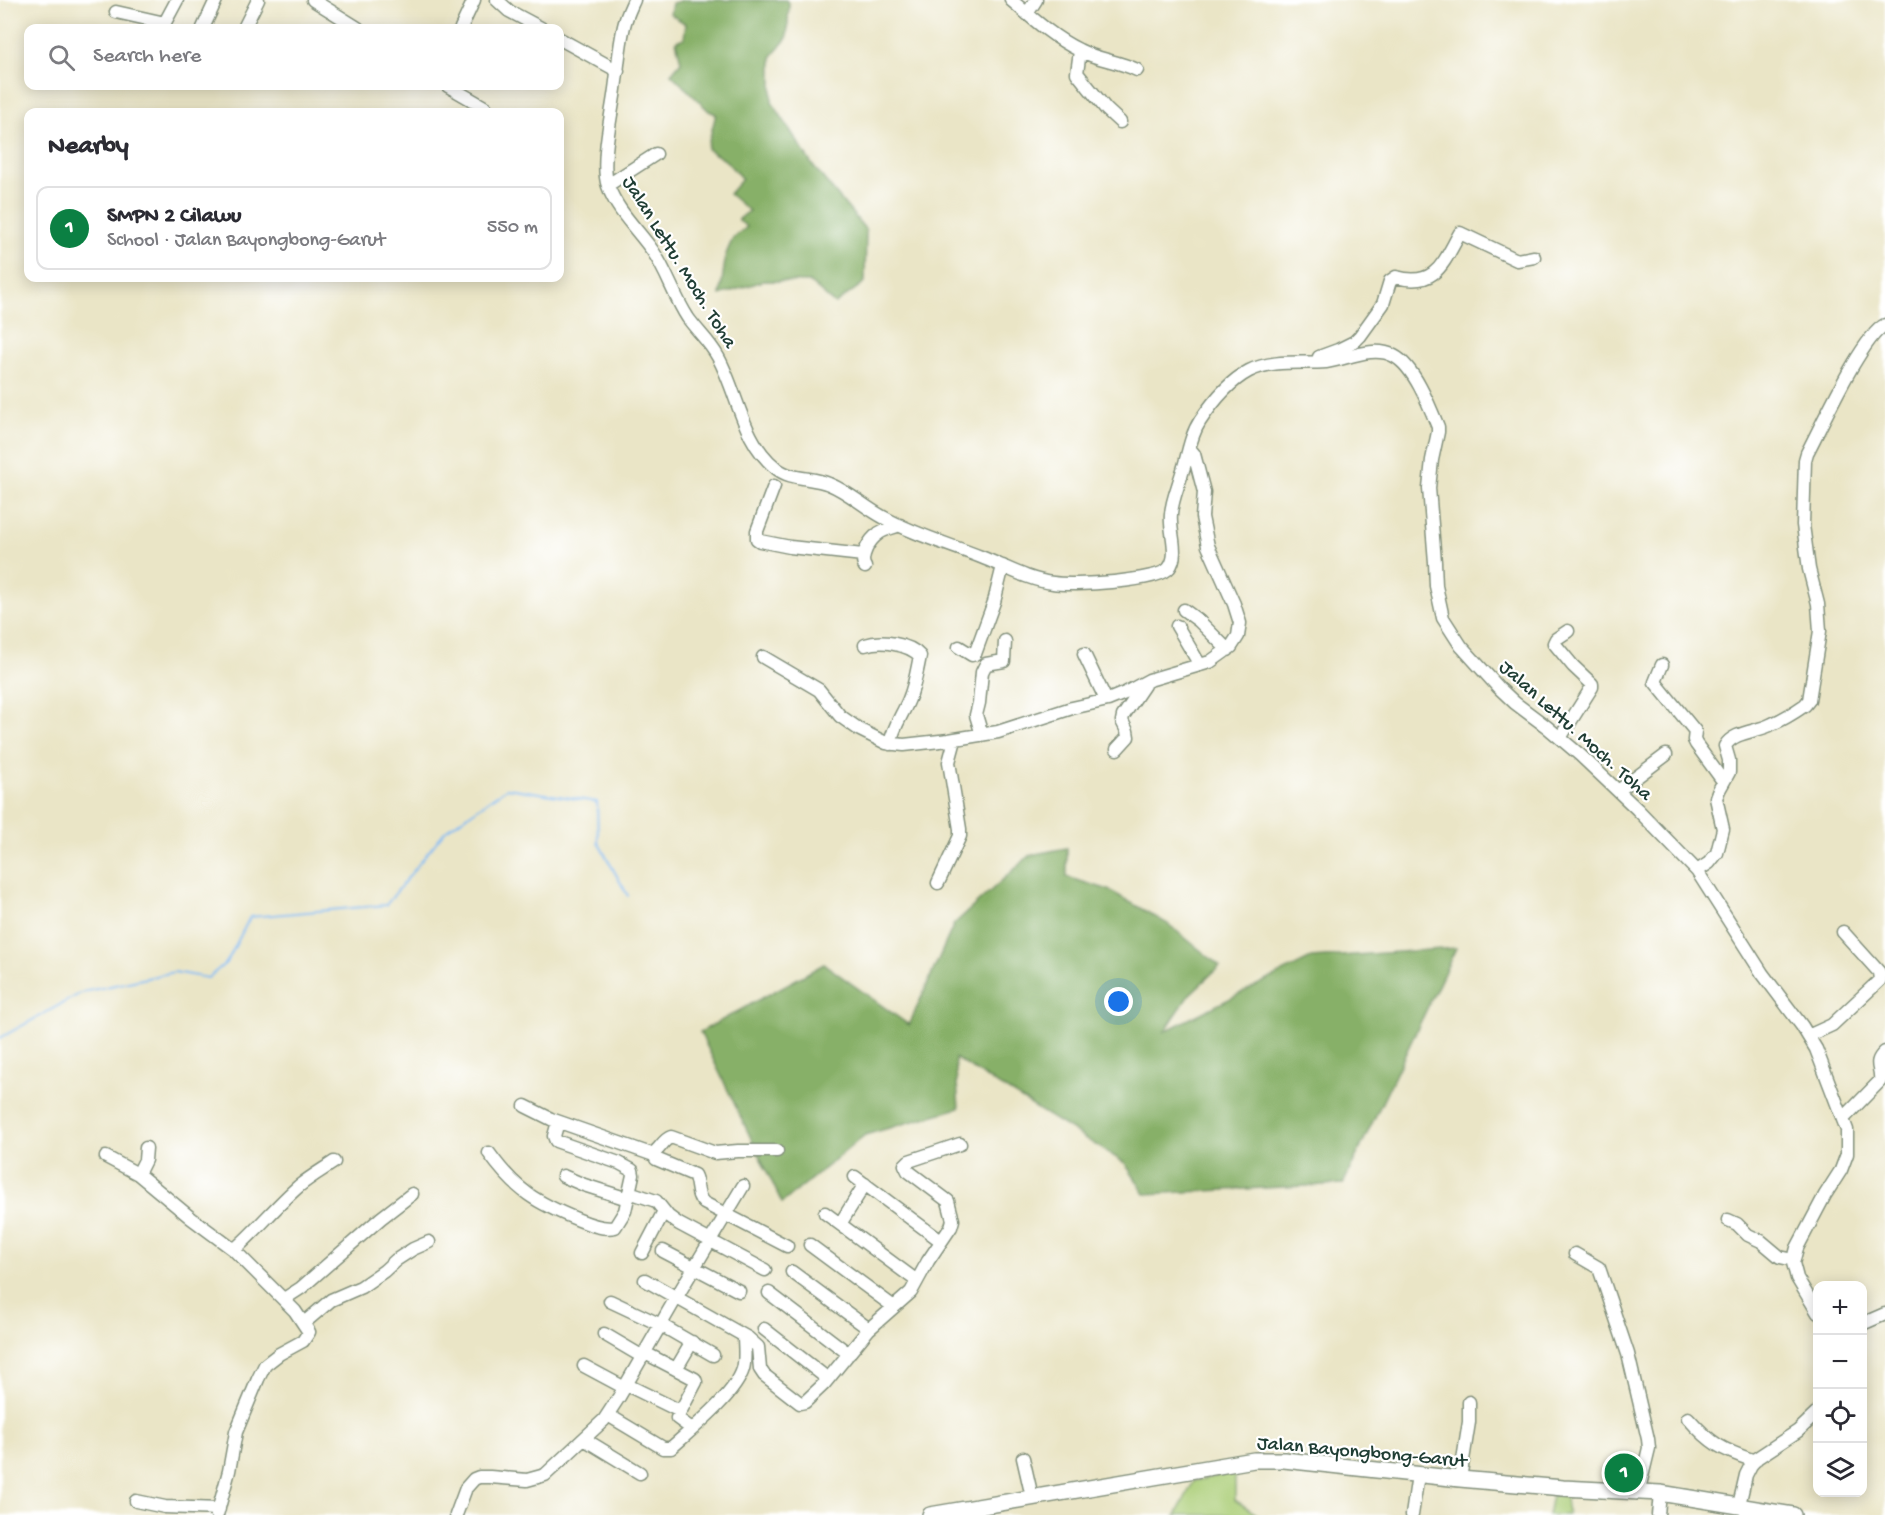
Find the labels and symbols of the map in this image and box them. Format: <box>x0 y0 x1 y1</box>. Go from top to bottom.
street label: Jalan Lettu. Moch. Toha <box>616 173 741 354</box>
street label: Jalan Lettu. Moch. Toha <box>1493 657 1657 807</box>
your location <box>1104 987 1133 1016</box>
street label: Jalan Bayongbong-Garut <box>1256 1433 1469 1474</box>
pin: 1 <box>1604 1450 1644 1496</box>

